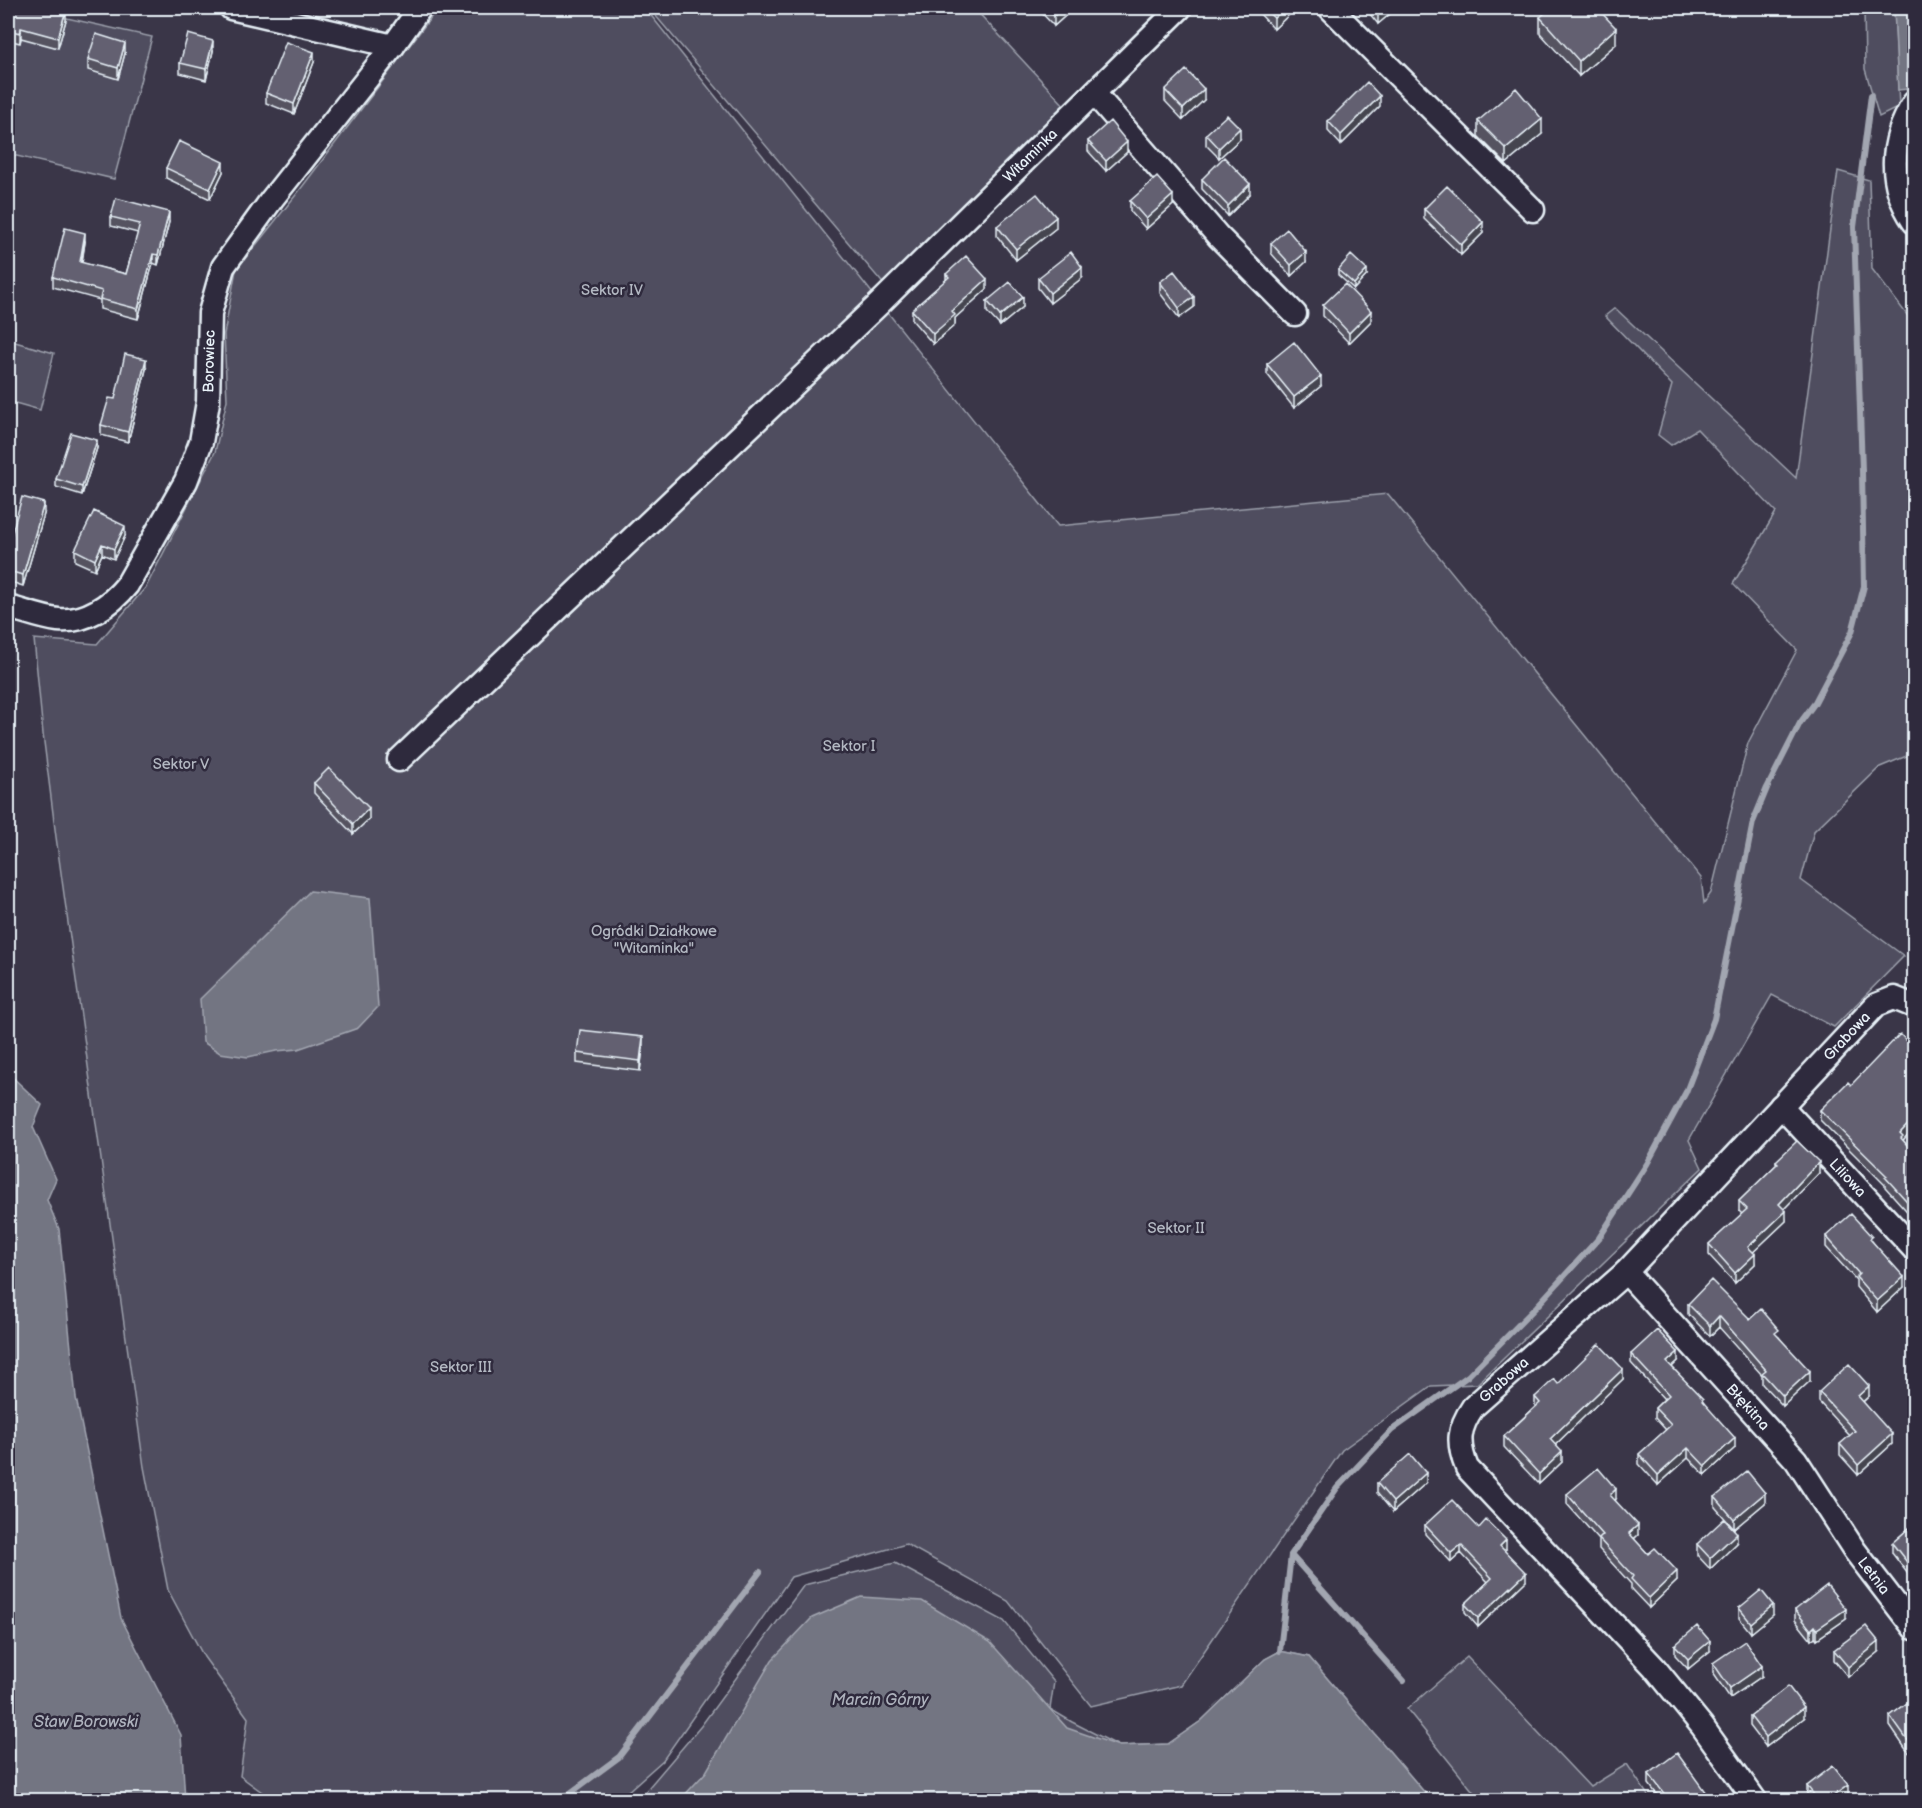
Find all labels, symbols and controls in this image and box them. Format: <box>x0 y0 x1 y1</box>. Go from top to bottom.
street label: Witaminka <box>999 124 1061 186</box>
park label: Sektor IV <box>581 281 644 300</box>
street label: Borowiec <box>199 330 219 393</box>
park label: Sektor I <box>823 737 876 756</box>
park label: Sektor V <box>153 755 210 774</box>
park label: Ogródki Działkowe "Witaminka" <box>591 922 717 958</box>
street label: Grabowa <box>1819 1008 1874 1065</box>
street label: Liliowa <box>1825 1154 1870 1201</box>
park label: Sektor II <box>1147 1219 1205 1238</box>
street label: Grabowa <box>1475 1353 1533 1407</box>
park label: Sektor III <box>430 1358 492 1377</box>
street label: Błękitna <box>1722 1380 1774 1434</box>
street label: Letnia <box>1854 1553 1894 1598</box>
water label: Marcin Górny <box>832 1691 929 1710</box>
water label: Staw Borowski <box>34 1713 140 1732</box>

